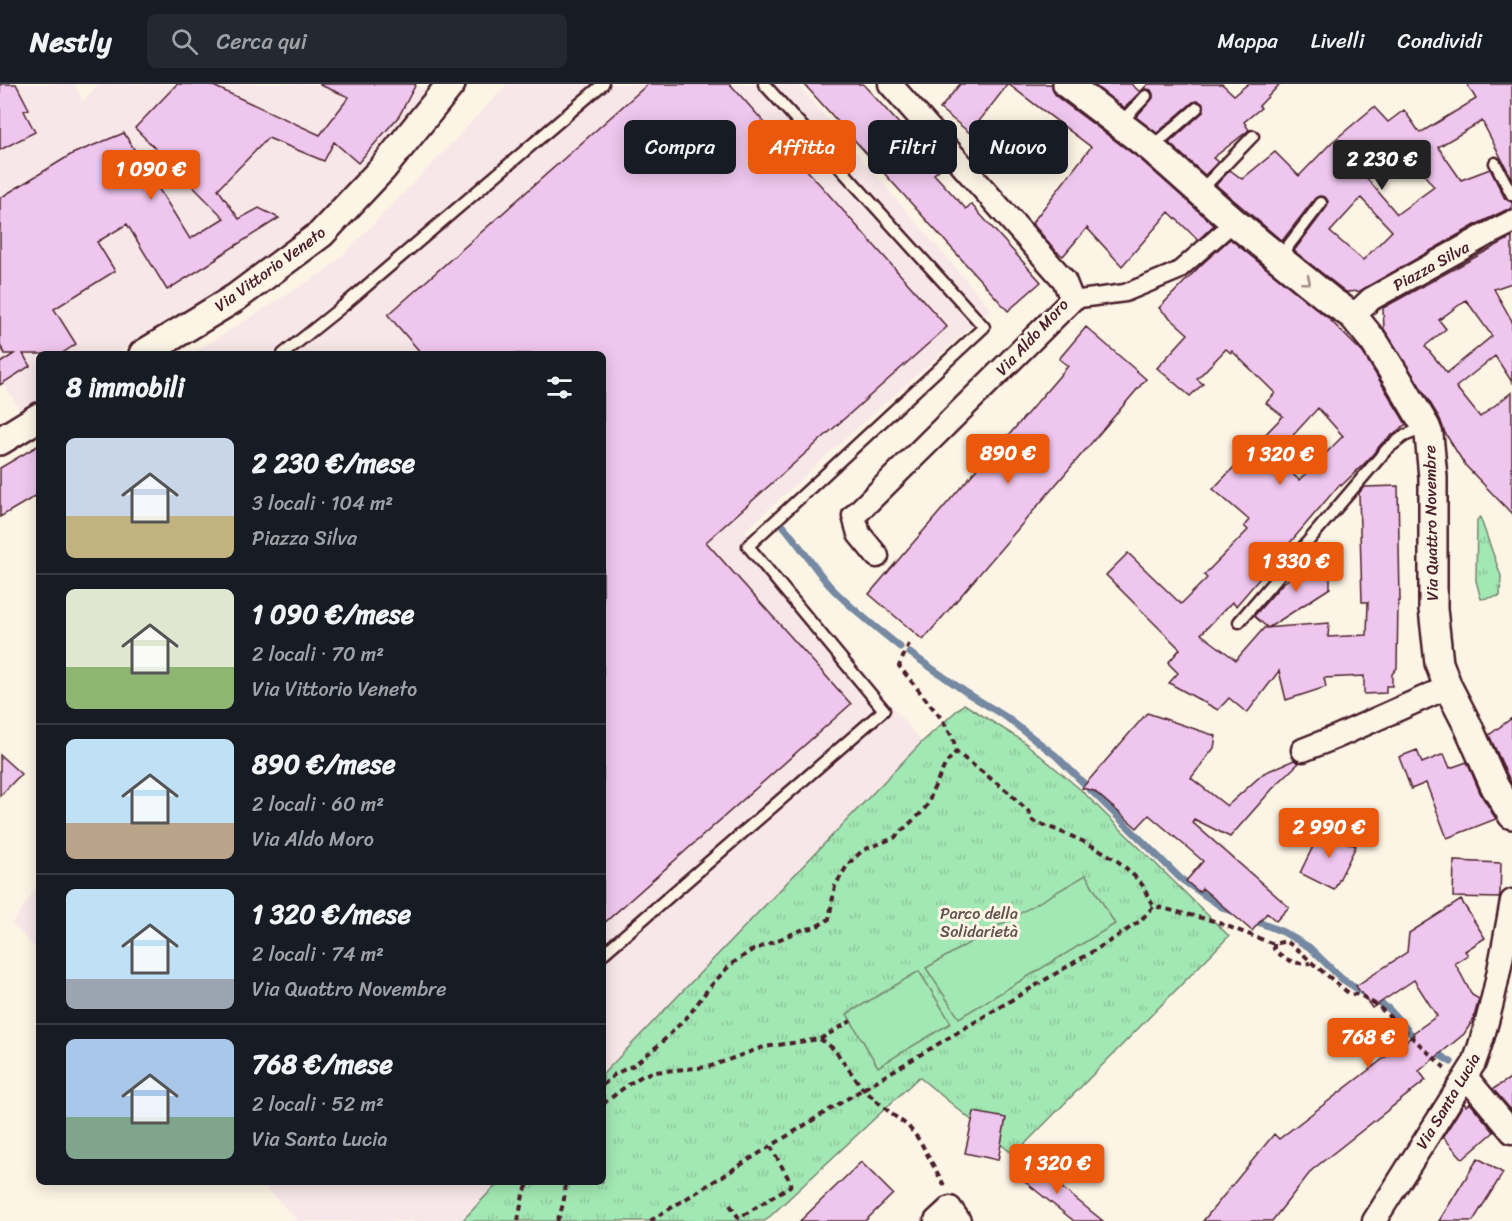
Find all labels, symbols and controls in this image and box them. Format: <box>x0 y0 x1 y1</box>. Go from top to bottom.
search box <box>147 14 567 68</box>
text: Nestly <box>30 17 111 66</box>
text: Cerca qui <box>216 22 307 61</box>
text: Mappa <box>1217 22 1278 60</box>
text: Livelli <box>1311 22 1365 60</box>
text: Condividi <box>1398 22 1482 60</box>
icon: search <box>168 25 201 58</box>
chip: Compra <box>624 120 736 174</box>
chip: Affitta <box>748 120 856 174</box>
chip: Filtri <box>868 120 957 174</box>
chip: Nuovo <box>969 120 1068 174</box>
pin: 2 230 € <box>1327 140 1437 191</box>
text: 2 230 € <box>1347 142 1417 177</box>
pin: 1 090 € <box>96 150 206 201</box>
text: 1 090 € <box>116 152 186 187</box>
street label: Via Vittorio Veneto <box>208 218 332 320</box>
street label: Piazza Silva <box>1387 232 1476 299</box>
one-way arrow <box>1300 274 1311 285</box>
street label: Via Aldo Moro <box>988 291 1076 383</box>
text: 8 immobili <box>66 364 184 410</box>
icon: filters <box>543 371 576 404</box>
pin: 890 € <box>966 434 1050 485</box>
pin: 1 320 € <box>1225 435 1335 486</box>
text: 890 € <box>980 436 1036 471</box>
text: 1 320 € <box>1246 437 1314 472</box>
text: 2 230 €/mese <box>252 440 415 486</box>
street label: Via Quattro Novembre <box>1415 445 1447 601</box>
icon: home <box>114 462 186 534</box>
text: 3 locali · 104 m² <box>252 486 393 521</box>
text: Piazza Silva <box>252 521 357 556</box>
pin: 1 330 € <box>1241 542 1351 593</box>
text: 1 330 € <box>1263 544 1329 579</box>
text: 1 090 €/mese <box>252 591 414 637</box>
icon: home <box>114 613 186 685</box>
text: 2 locali · 70 m² <box>252 637 384 672</box>
text: Via Vittorio Veneto <box>252 672 417 707</box>
text: 890 €/mese <box>252 741 396 787</box>
icon: home <box>114 763 186 835</box>
text: 2 locali · 60 m² <box>252 787 384 822</box>
pin: 2 990 € <box>1274 808 1384 859</box>
text: 2 990 € <box>1293 810 1365 845</box>
text: Via Aldo Moro <box>252 822 374 857</box>
text: 1 320 €/mese <box>252 891 411 937</box>
park label: Parco della Solidarietà <box>940 899 1018 946</box>
icon: home <box>114 913 186 985</box>
text: 2 locali · 74 m² <box>252 937 384 972</box>
text: Via Quattro Novembre <box>252 972 447 1007</box>
pin: 768 € <box>1326 1018 1410 1069</box>
text: 768 € <box>1341 1020 1395 1055</box>
text: 768 €/mese <box>252 1041 393 1087</box>
street label: Via Santa Lucia <box>1408 1047 1488 1155</box>
icon: home <box>114 1063 186 1135</box>
text: 2 locali · 52 m² <box>252 1087 384 1122</box>
text: Via Santa Lucia <box>252 1122 388 1157</box>
pin: 1 320 € <box>1002 1144 1112 1195</box>
text: 1 320 € <box>1023 1146 1091 1181</box>

